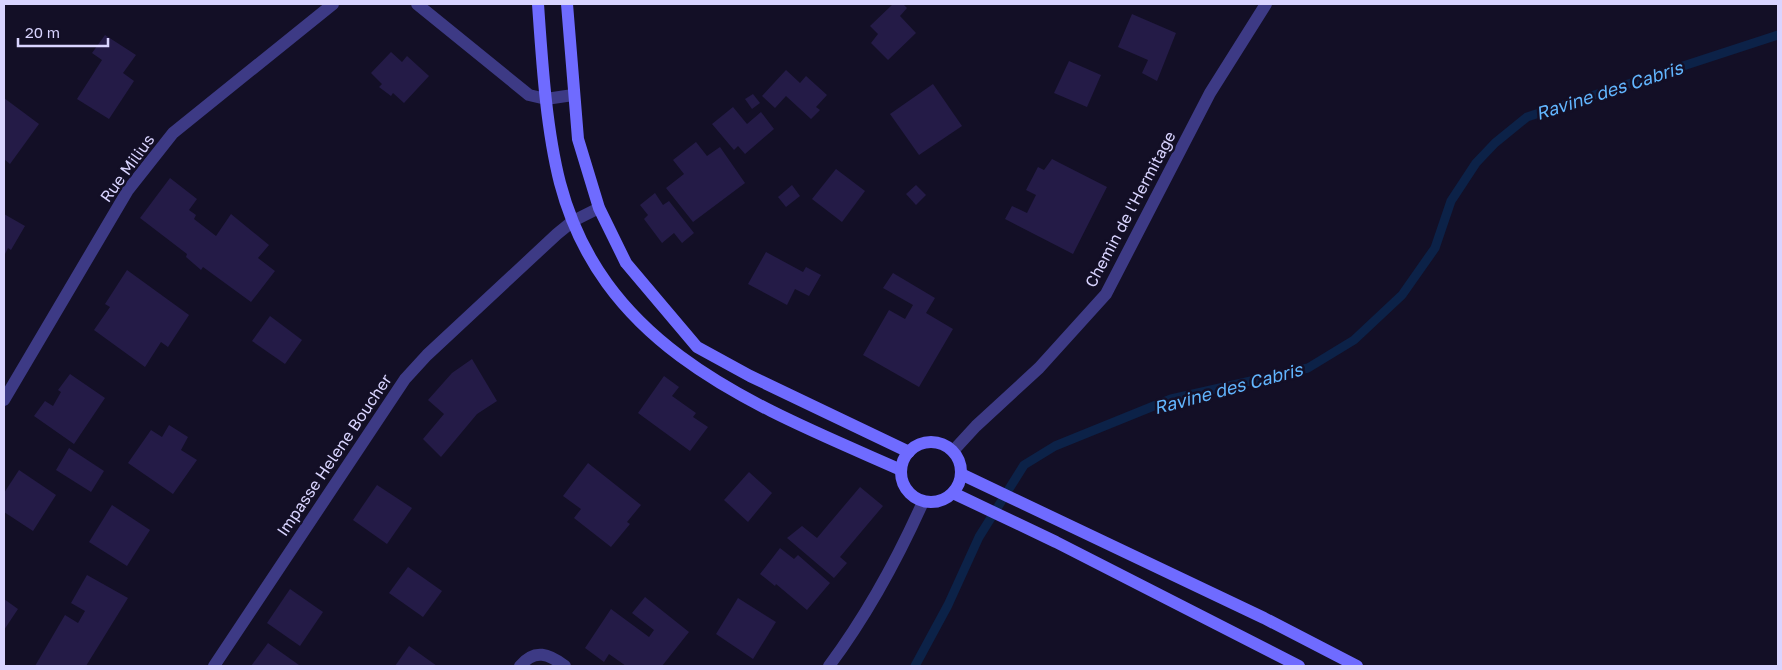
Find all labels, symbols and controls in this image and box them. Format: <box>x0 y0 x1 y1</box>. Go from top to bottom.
scale bar <box>18 15 108 47</box>
text: 20 m <box>25 23 60 41</box>
water label: Ravine des Cabris <box>1533 55 1687 124</box>
street label: Chemin de l'Hermitage <box>1080 127 1180 291</box>
street label: Rue Milius <box>96 130 158 206</box>
water label: Ravine des Cabris <box>1151 357 1306 418</box>
street label: Impasse Helene Boucher <box>272 370 396 540</box>

